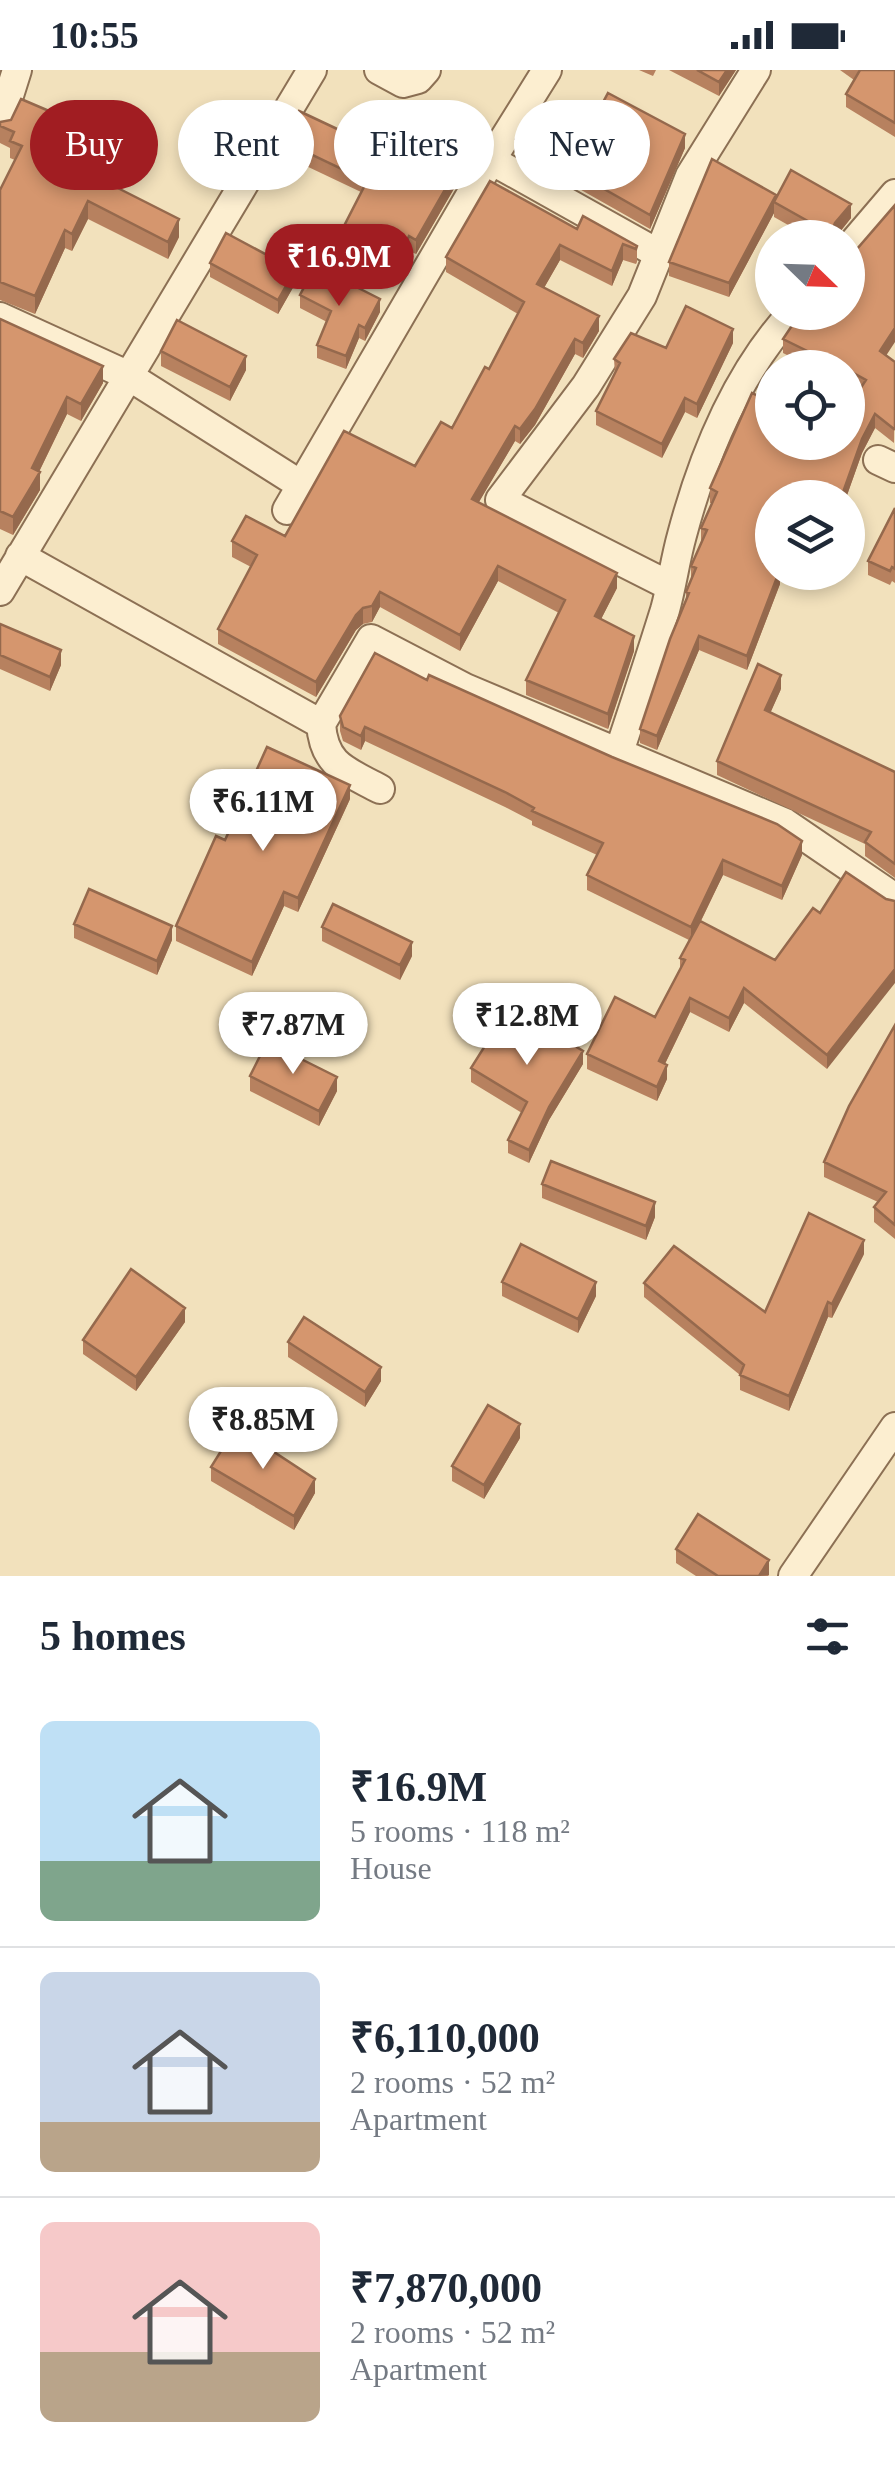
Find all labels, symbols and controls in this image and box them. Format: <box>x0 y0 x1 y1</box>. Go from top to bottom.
text: 10:55 <box>50 14 139 56</box>
chip: Buy <box>30 100 158 190</box>
chip: Rent <box>178 100 314 190</box>
chip: Filters <box>334 100 494 190</box>
chip: New <box>514 100 650 190</box>
north arrow <box>755 220 865 330</box>
map controls <box>755 220 865 590</box>
pin: ₹16.9M <box>258 224 420 309</box>
text: ₹16.9M <box>287 238 391 274</box>
button: locate <box>755 350 865 460</box>
button: layers <box>755 480 865 590</box>
pin: ₹6.11M <box>182 769 344 854</box>
text: ₹6.11M <box>212 783 314 819</box>
pin: ₹12.8M <box>446 983 608 1068</box>
pin: ₹7.87M <box>212 992 374 1077</box>
text: ₹12.8M <box>475 997 579 1033</box>
text: ₹7.87M <box>241 1006 345 1042</box>
pin: ₹8.85M <box>182 1387 344 1472</box>
text: ₹8.85M <box>211 1401 315 1437</box>
icon: filters <box>800 1609 855 1664</box>
text: 5 homes <box>40 1613 186 1659</box>
icon: home <box>120 1761 240 1881</box>
text: ₹16.9M <box>350 1764 487 1810</box>
text: 5 rooms · 118 m² <box>350 1813 570 1849</box>
text: House <box>350 1850 432 1886</box>
icon: home <box>120 2012 240 2132</box>
text: ₹6,110,000 <box>350 2015 540 2061</box>
text: 2 rooms · 52 m² <box>350 2064 555 2100</box>
text: Apartment <box>350 2101 487 2137</box>
icon: home <box>120 2262 240 2382</box>
text: ₹7,870,000 <box>350 2265 542 2311</box>
text: 2 rooms · 52 m² <box>350 2314 555 2350</box>
text: Apartment <box>350 2351 487 2387</box>

